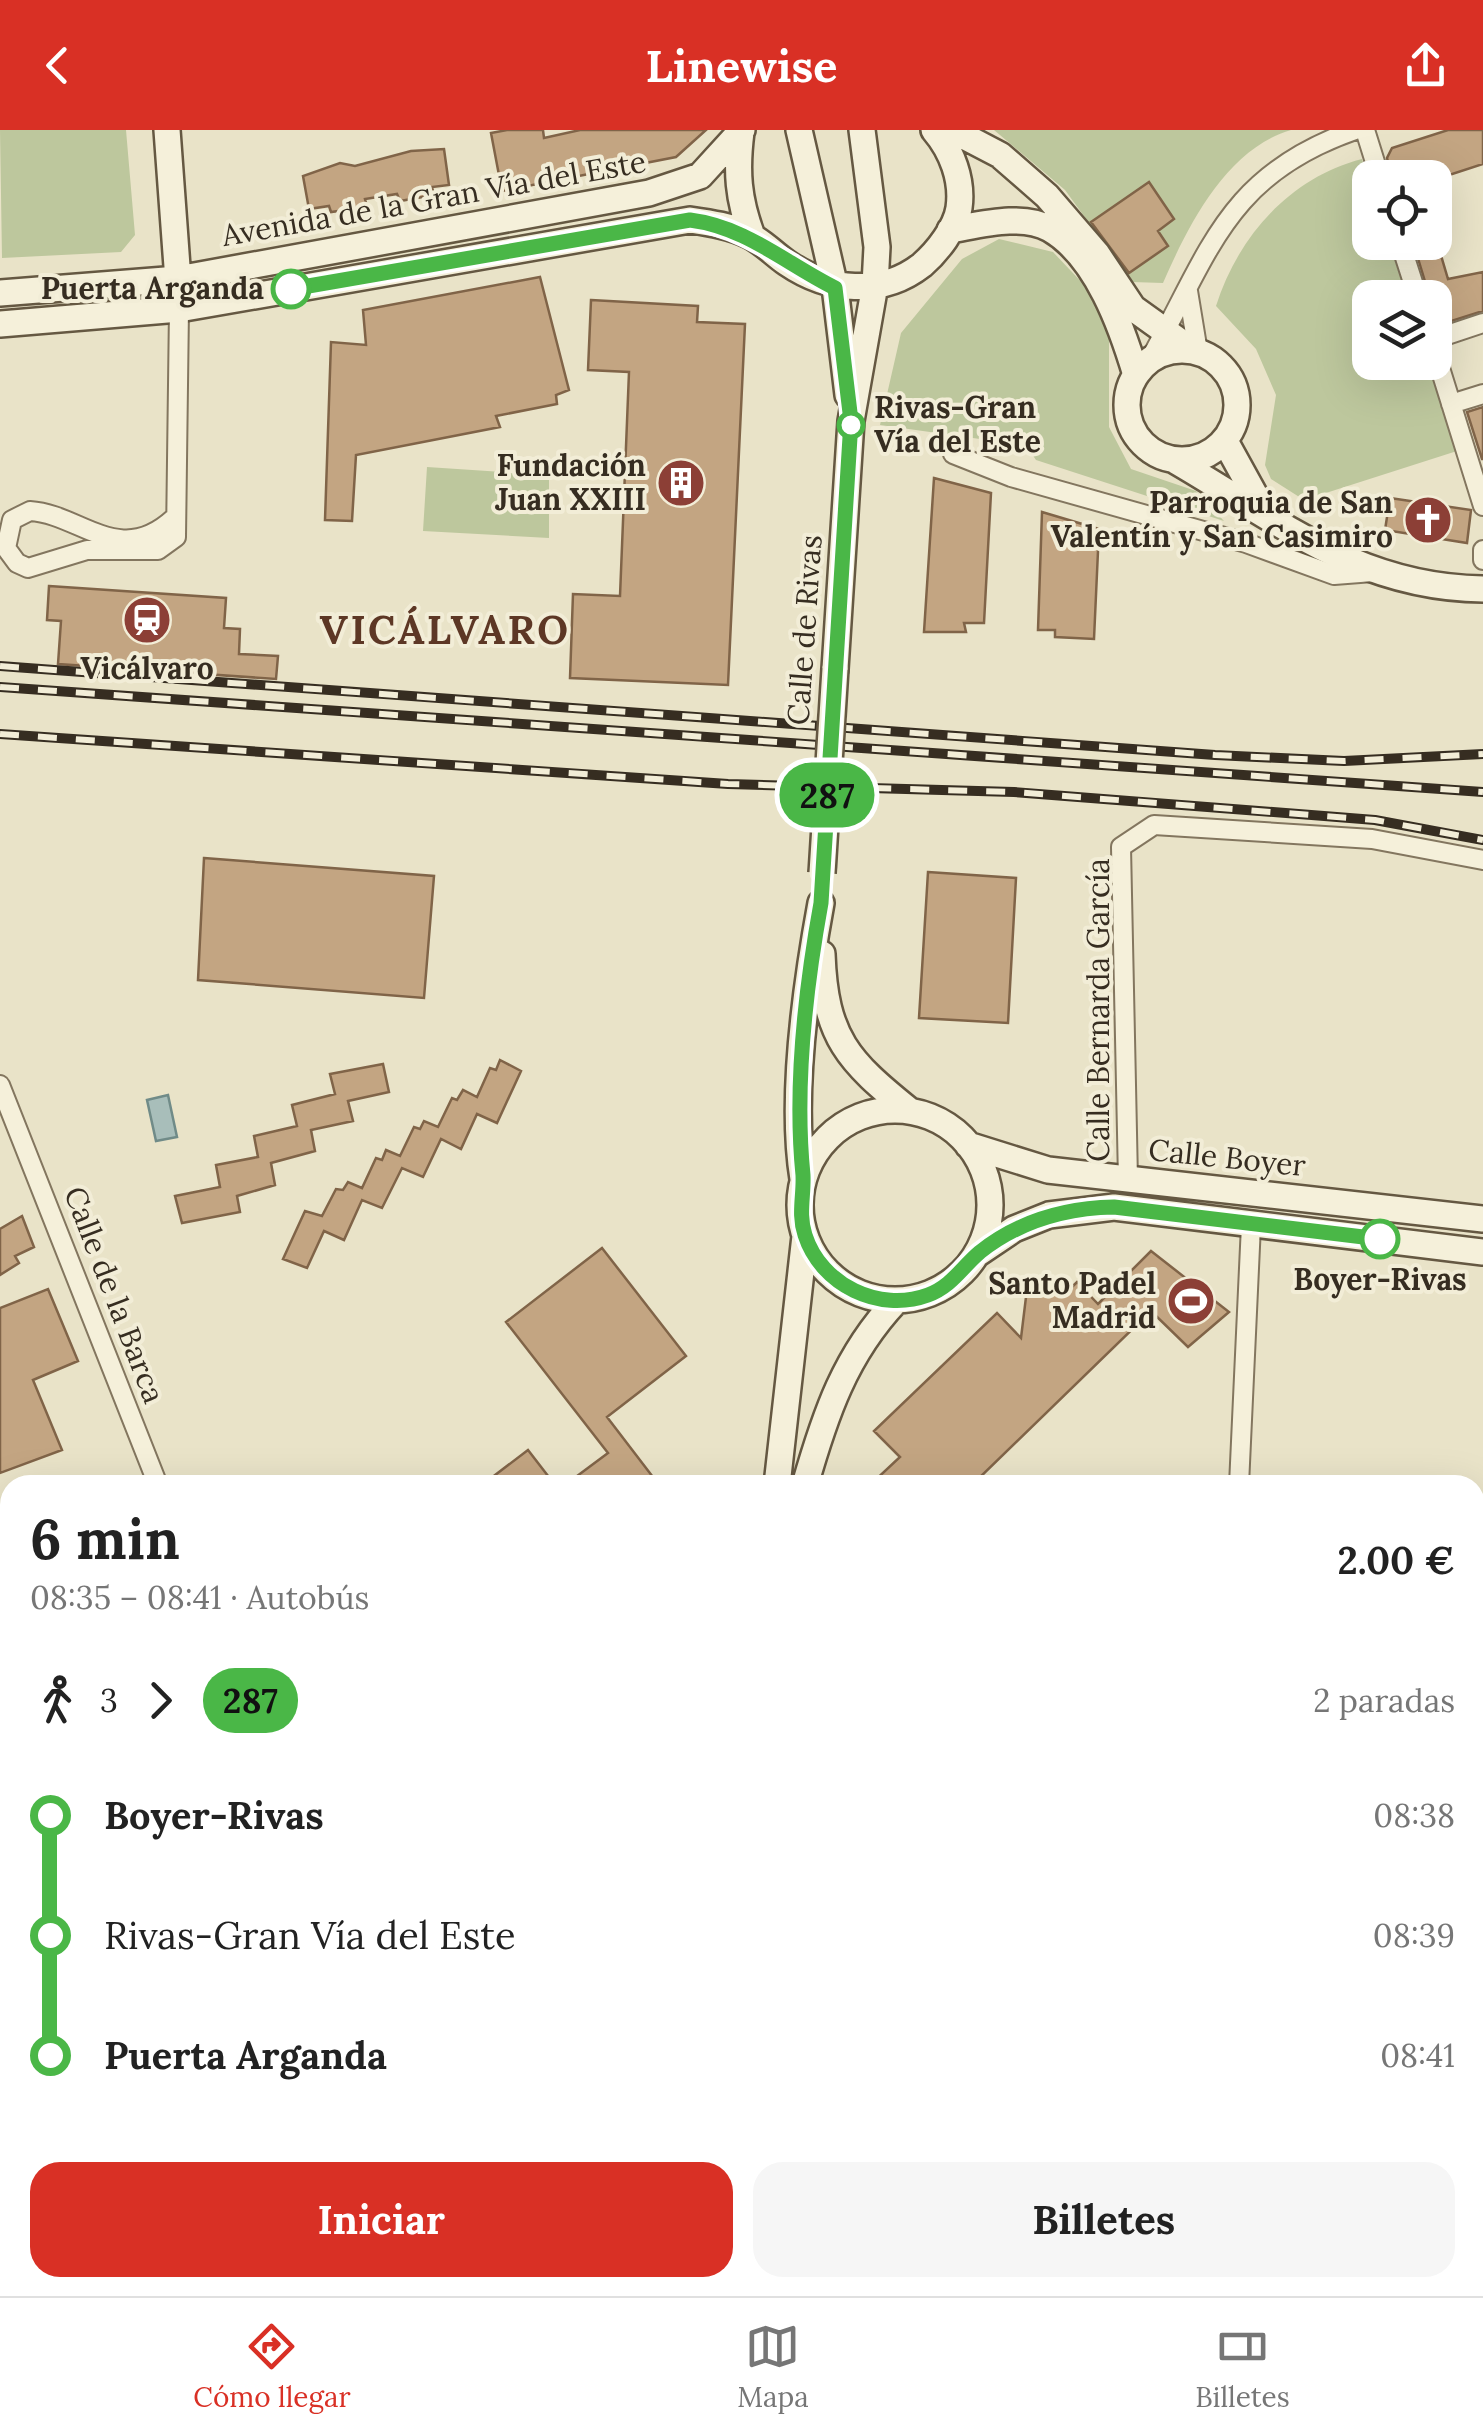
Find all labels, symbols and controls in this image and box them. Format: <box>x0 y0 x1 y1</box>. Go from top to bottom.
text: Linewise <box>645 37 838 94</box>
icon: back <box>30 38 85 93</box>
icon: share <box>1398 38 1453 93</box>
street label: Avenida de la Gran Vía del Este <box>218 142 649 254</box>
map controls <box>1352 160 1452 380</box>
button: locate <box>1352 160 1452 260</box>
place label: Puerta Arganda <box>41 269 264 308</box>
marker: Puerta Arganda <box>272 270 310 308</box>
button: layers <box>1352 280 1452 380</box>
place label: Rivas-Gran Vía del Este <box>874 388 1041 460</box>
marker: Rivas-Gran Vía del Este <box>838 412 864 438</box>
place label: Fundación Juan XXIII <box>495 446 646 518</box>
building icon: Fundación Juan XXIII <box>655 457 707 509</box>
place label: Parroquia de San Valentín y San Casimiro <box>1050 483 1393 556</box>
church icon: Parroquia de San Valentín y San Casimiro <box>1402 494 1454 546</box>
street label: Calle de Rivas <box>778 534 830 726</box>
station icon: Vicálvaro <box>121 594 173 646</box>
district label: VICÁLVARO <box>320 604 570 655</box>
place label: Vicálvaro <box>80 649 214 687</box>
line badge: 287 <box>770 762 884 828</box>
text: 287 <box>799 773 855 818</box>
street label: Calle Bernarda García <box>1079 858 1117 1162</box>
street label: Calle Boyer <box>1147 1130 1308 1185</box>
street label: Calle de la Barca <box>56 1181 174 1408</box>
marker: Boyer-Rivas <box>1361 1220 1399 1258</box>
place label: Boyer-Rivas <box>1293 1260 1467 1299</box>
place label: Santo Padel Madrid <box>988 1264 1156 1336</box>
sports icon: Santo Padel Madrid <box>1165 1275 1217 1327</box>
text: 6 min <box>30 1504 180 1574</box>
text: 2.00 € <box>1337 1536 1455 1584</box>
text: 08:35 – 08:41 · Autobús <box>30 1577 369 1618</box>
icon: walk <box>30 1673 85 1728</box>
icon: forward <box>133 1673 188 1728</box>
text: 287 <box>223 1678 278 1723</box>
text: 3 <box>100 1680 118 1721</box>
text: 2 paradas <box>1313 1680 1455 1721</box>
text: Boyer-Rivas <box>104 1791 324 1839</box>
text: 08:38 <box>1373 1795 1455 1836</box>
text: Rivas-Gran Vía del Este <box>104 1911 516 1959</box>
text: 08:39 <box>1373 1915 1455 1956</box>
text: Puerta Arganda <box>104 2031 387 2079</box>
text: 08:41 <box>1380 2035 1455 2076</box>
button: Iniciar <box>30 2162 733 2277</box>
button: Billetes <box>753 2162 1455 2277</box>
tab: Cómo llegar <box>193 2319 351 2415</box>
tab: Mapa <box>737 2319 809 2415</box>
tab: Billetes <box>1195 2319 1290 2415</box>

